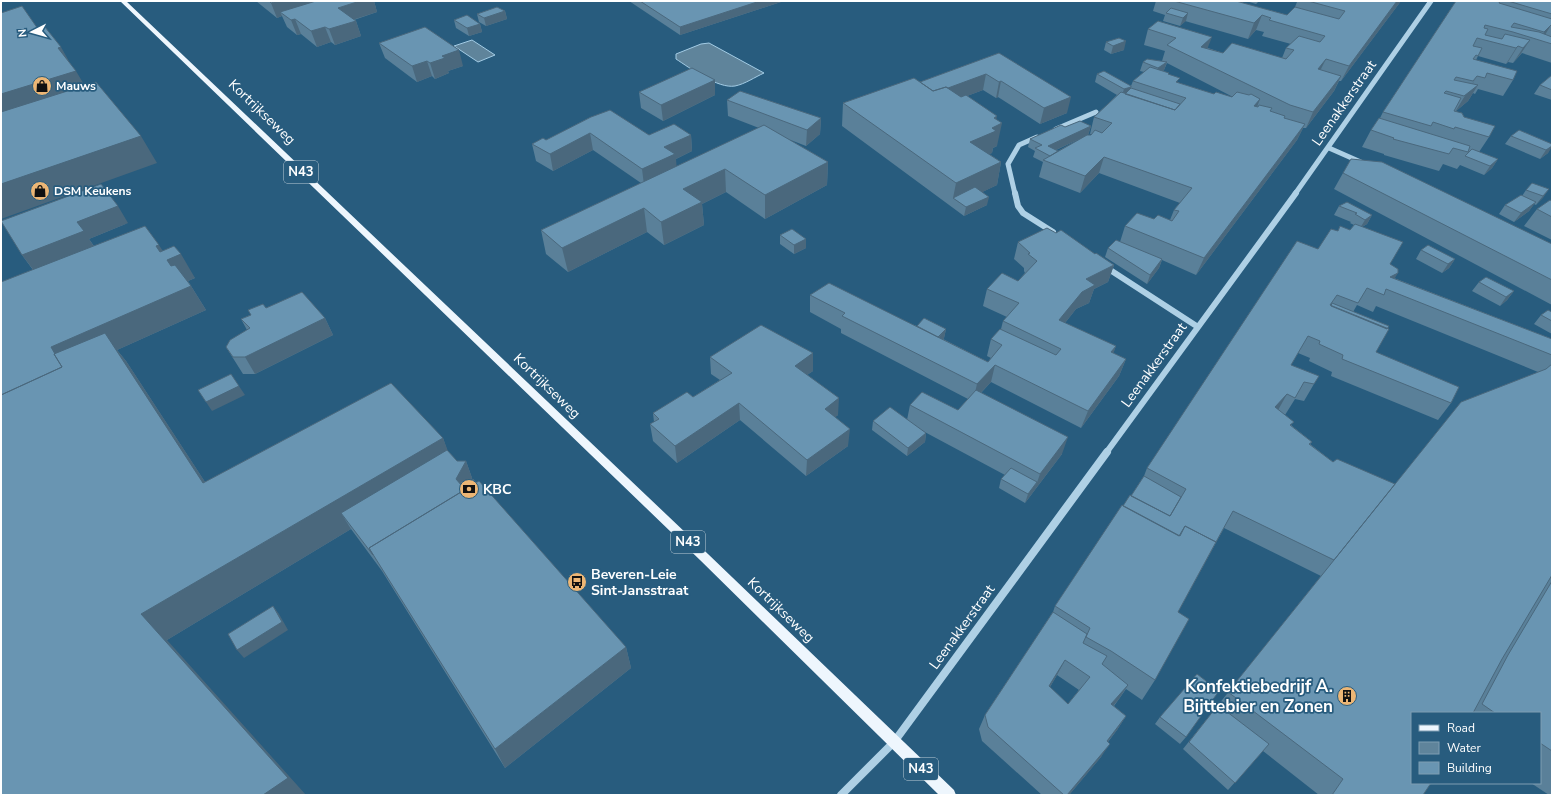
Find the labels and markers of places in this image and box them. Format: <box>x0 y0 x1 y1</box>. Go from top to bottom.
shop icon: Mauws <box>31 75 53 97</box>
place label: Mauws <box>56 78 96 94</box>
shop icon: DSM Keukens <box>29 180 51 202</box>
place label: DSM Keukens <box>54 183 131 199</box>
bank icon: KBC <box>458 478 480 500</box>
place label: KBC <box>483 480 512 499</box>
place label: Beveren-Leie Sint-Jansstraat <box>591 565 689 600</box>
bus stop icon: Beveren-Leie Sint-Jansstraat <box>566 571 588 593</box>
place label: Konfektiebedrijf A. Bijttebier en Zonen <box>1183 675 1333 718</box>
building icon: Konfektiebedrijf A. Bijttebier en Zonen <box>1336 685 1358 707</box>

